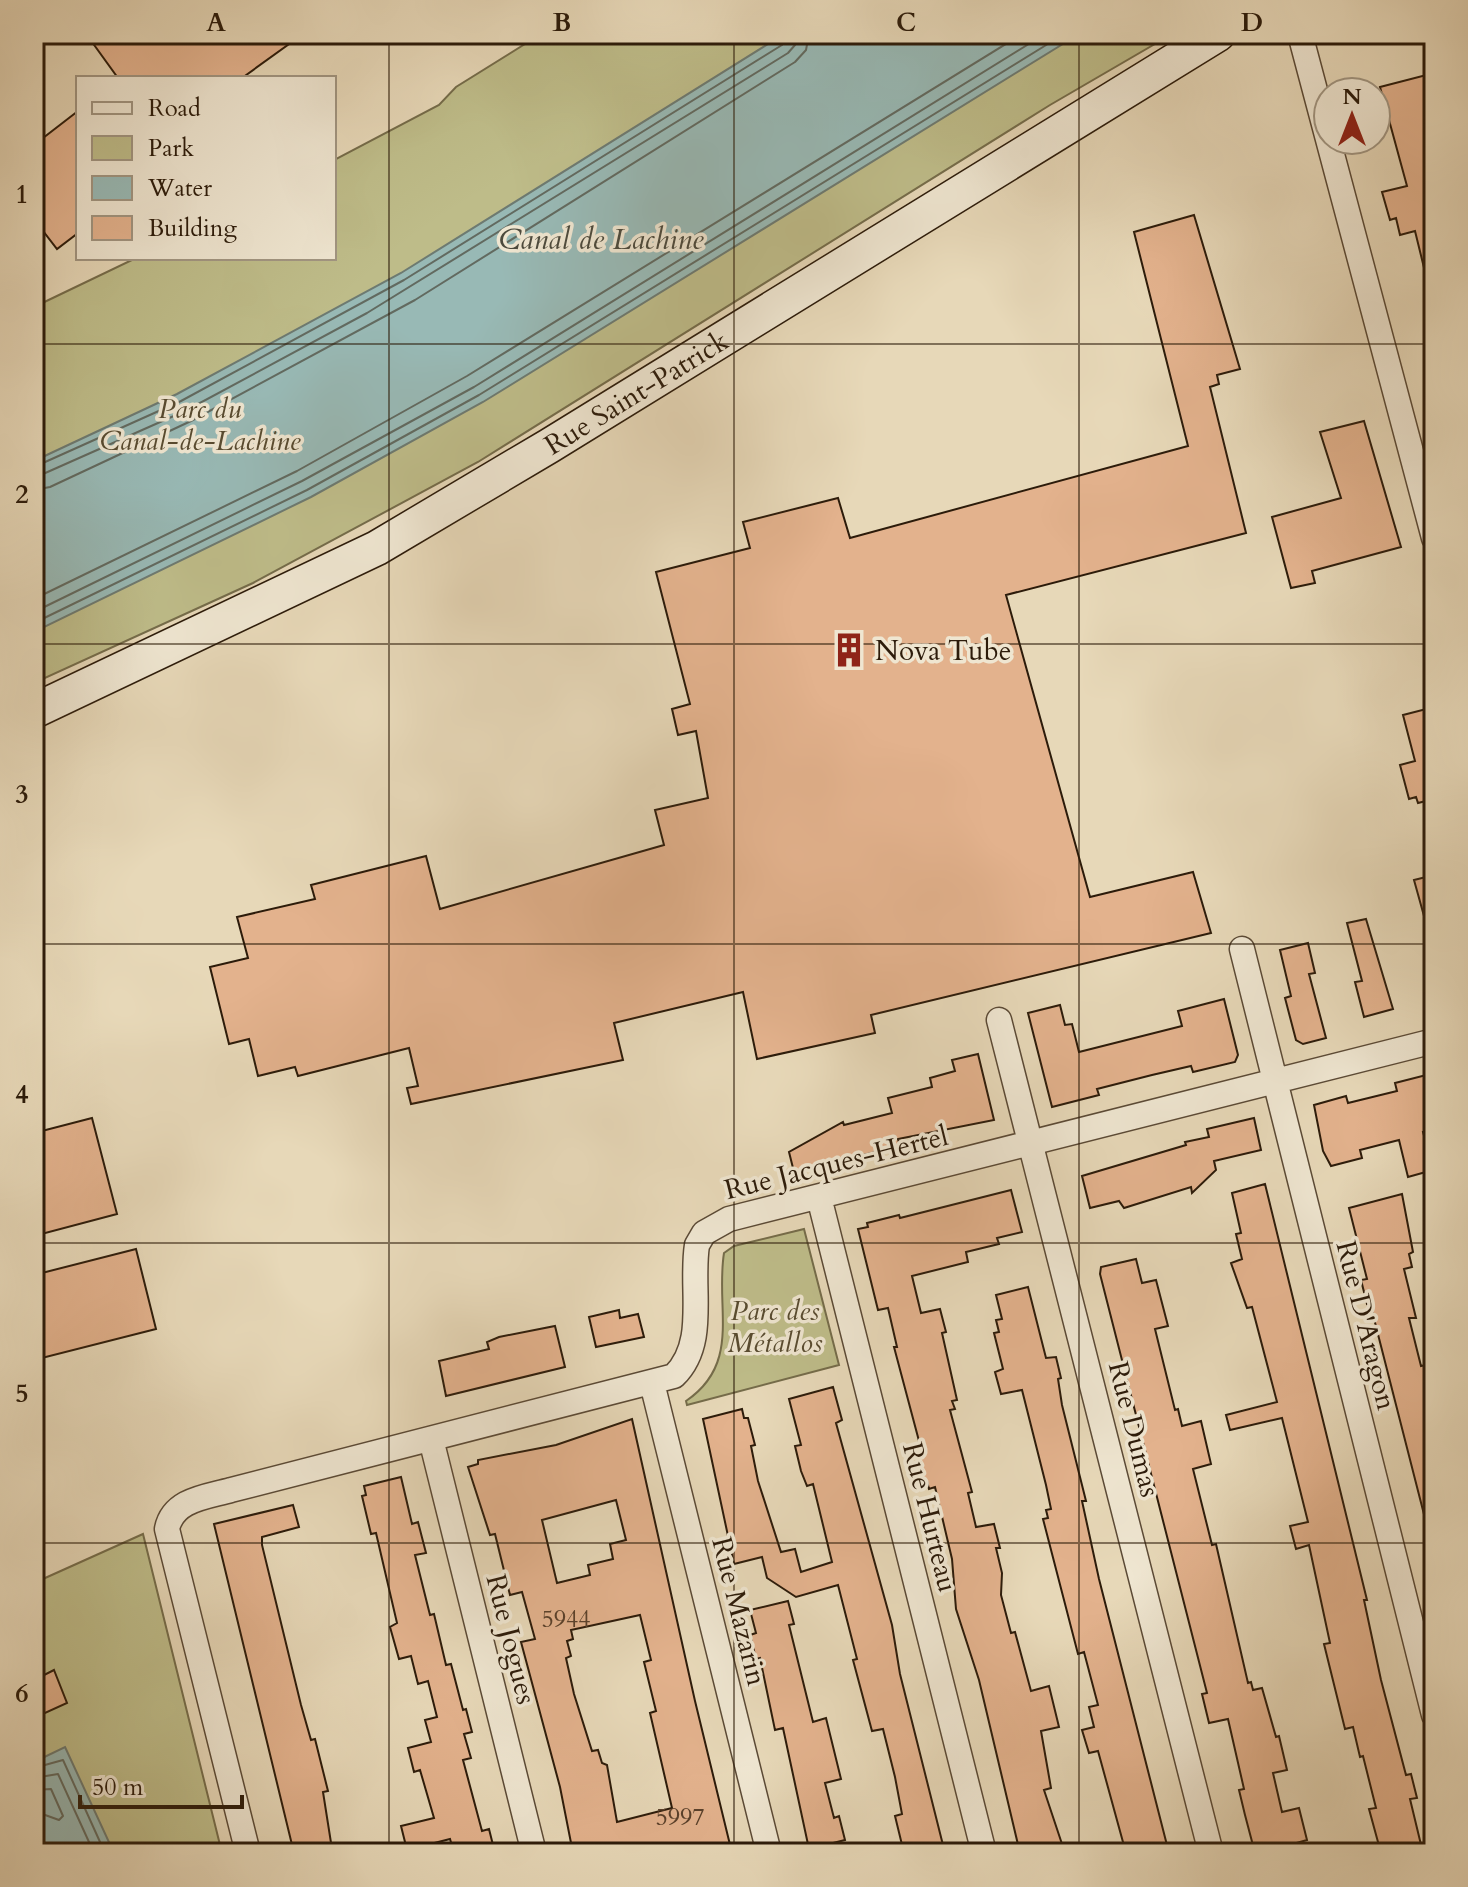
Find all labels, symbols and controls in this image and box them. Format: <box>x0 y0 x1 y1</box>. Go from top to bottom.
text: A <box>206 5 226 40</box>
text: B <box>553 5 571 40</box>
text: C <box>896 5 916 40</box>
text: D <box>1241 5 1263 40</box>
legend <box>76 76 336 260</box>
north arrow <box>1312 76 1392 156</box>
text: N <box>1342 82 1362 112</box>
text: Road <box>148 92 201 125</box>
text: Park <box>148 132 194 165</box>
text: Water <box>147 172 212 205</box>
text: 1 <box>15 177 29 212</box>
text: Building <box>148 212 238 245</box>
water label: Canal de Lachine <box>498 219 704 260</box>
street label: Rue Saint-Patrick <box>537 322 736 464</box>
park label: Parc du Canal-de-Lachine <box>100 390 301 460</box>
text: 2 <box>15 477 29 512</box>
building icon: Nova Tube <box>830 631 868 669</box>
place label: Nova Tube <box>875 632 1011 670</box>
text: 3 <box>15 777 29 812</box>
text: 4 <box>15 1077 29 1112</box>
street label: Rue Jacques-Hertel <box>720 1117 952 1209</box>
street label: Rue D'Aragon <box>1327 1237 1405 1414</box>
park label: Parc des Métallos <box>728 1292 823 1362</box>
street label: Rue Dumas <box>1099 1358 1169 1501</box>
text: 5 <box>15 1376 29 1411</box>
street label: Rue Hurteau <box>893 1438 967 1596</box>
street label: Rue Mazarin <box>702 1533 776 1690</box>
street label: Rue Jogues <box>477 1570 546 1708</box>
house number: 5944 <box>541 1603 591 1636</box>
text: 6 <box>15 1676 29 1711</box>
scale bar <box>80 1759 242 1809</box>
text: 50 m <box>92 1771 144 1804</box>
house number: 5997 <box>655 1801 705 1834</box>

